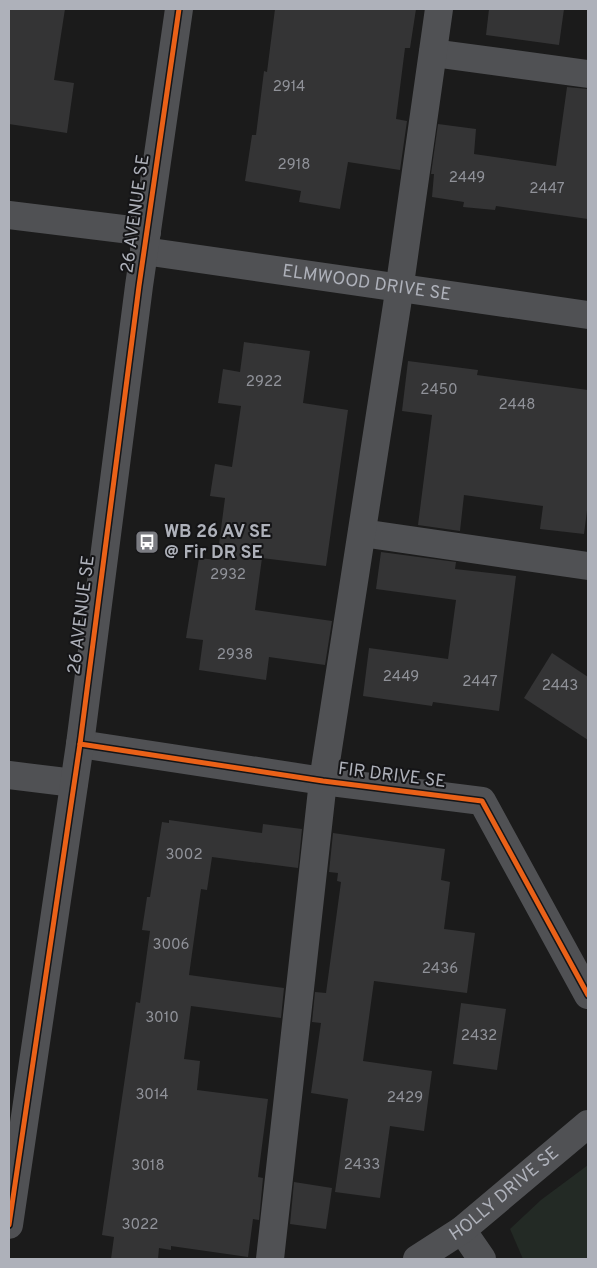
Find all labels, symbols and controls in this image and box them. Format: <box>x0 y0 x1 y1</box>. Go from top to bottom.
house number: 2914 <box>273 78 305 97</box>
street label: 26 AVENUE SE <box>116 153 156 275</box>
house number: 2918 <box>278 156 310 175</box>
house number: 2449 <box>449 169 485 188</box>
house number: 2447 <box>529 180 565 199</box>
street label: ELMWOOD DRIVE SE <box>281 260 453 307</box>
house number: 2922 <box>246 373 282 392</box>
house number: 2450 <box>420 381 458 400</box>
house number: 2448 <box>499 396 535 415</box>
place label: WB 26 AV SE @ Fir DR SE <box>164 521 271 565</box>
bus stop icon: WB 26 AV SE @ Fir DR SE <box>134 529 160 555</box>
street label: 26 AVENUE SE <box>63 554 101 676</box>
house number: 2932 <box>210 566 246 585</box>
house number: 2938 <box>217 646 253 665</box>
house number: 2449 <box>383 668 419 687</box>
house number: 2447 <box>462 673 498 692</box>
house number: 2443 <box>542 677 578 696</box>
street label: FIR DRIVE SE <box>337 758 447 794</box>
house number: 3002 <box>165 846 203 865</box>
house number: 3006 <box>153 936 190 955</box>
house number: 2436 <box>422 960 458 979</box>
house number: 3010 <box>145 1009 179 1028</box>
house number: 2432 <box>461 1027 497 1046</box>
house number: 3014 <box>135 1086 169 1105</box>
house number: 2429 <box>387 1089 423 1108</box>
street label: HOLLY DRIVE SE <box>445 1142 564 1247</box>
house number: 2433 <box>344 1156 380 1175</box>
house number: 3018 <box>131 1157 165 1176</box>
house number: 3022 <box>122 1216 158 1235</box>

